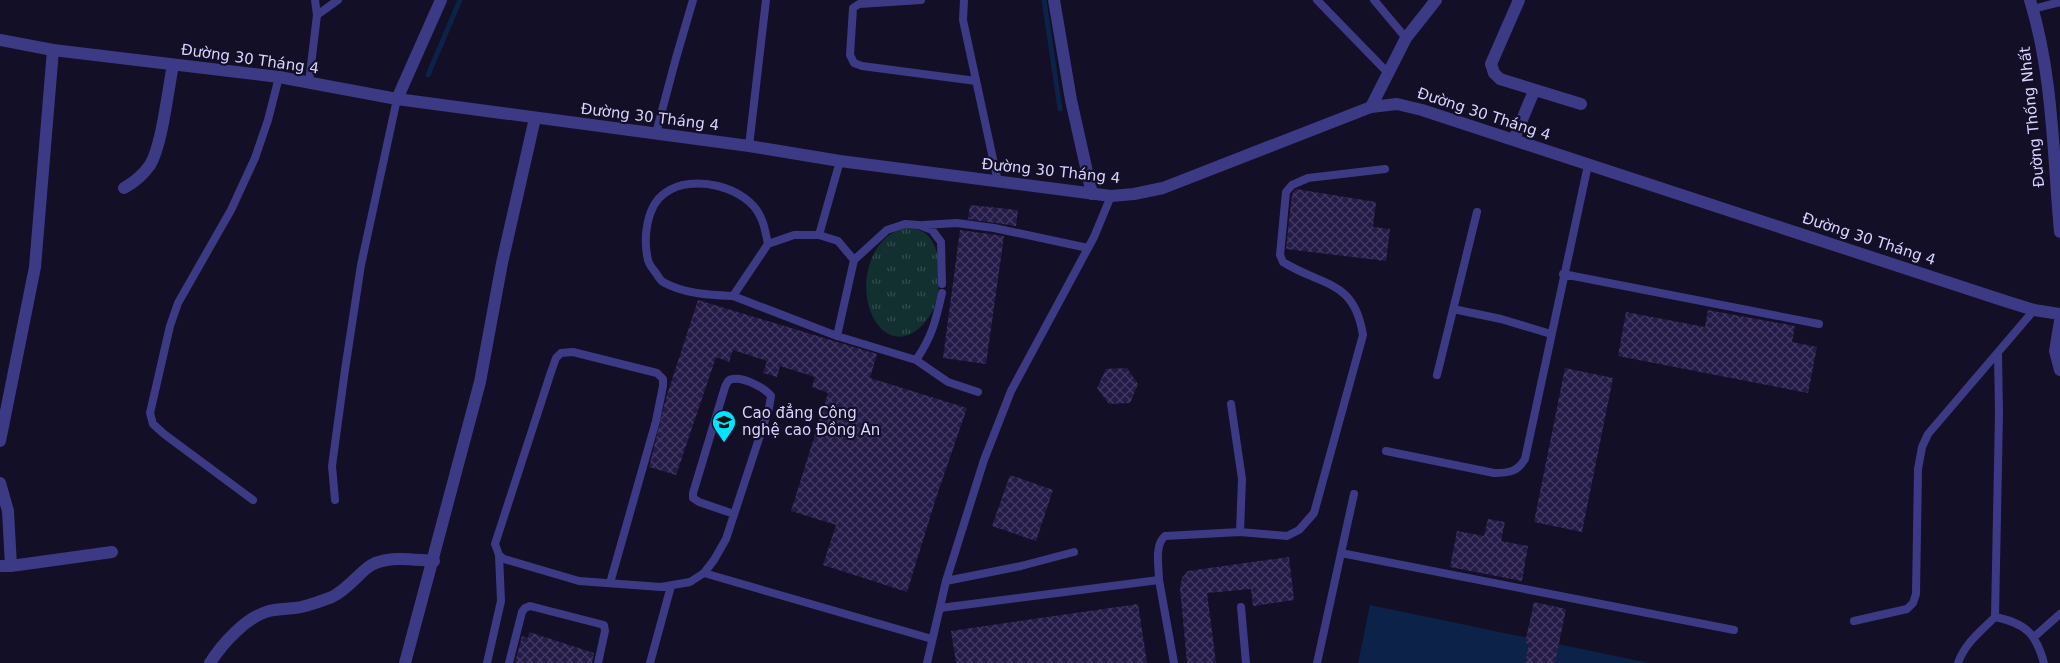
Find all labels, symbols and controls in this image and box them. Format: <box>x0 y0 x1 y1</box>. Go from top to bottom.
street label: Đường 30 Tháng 4 <box>180 40 320 78</box>
street label: Đường Thống Nhất <box>2016 46 2048 188</box>
street label: Đường 30 Tháng 4 <box>1415 84 1553 144</box>
street label: Đường 30 Tháng 4 <box>580 100 720 134</box>
street label: Đường 30 Tháng 4 <box>981 155 1121 187</box>
street label: Đường 30 Tháng 4 <box>1800 209 1938 269</box>
place label: Cao đẳng Công nghệ cao Đồng An <box>742 403 880 439</box>
school or university icon: Cao đẳng Công nghệ cao Đồng An <box>711 409 737 443</box>

